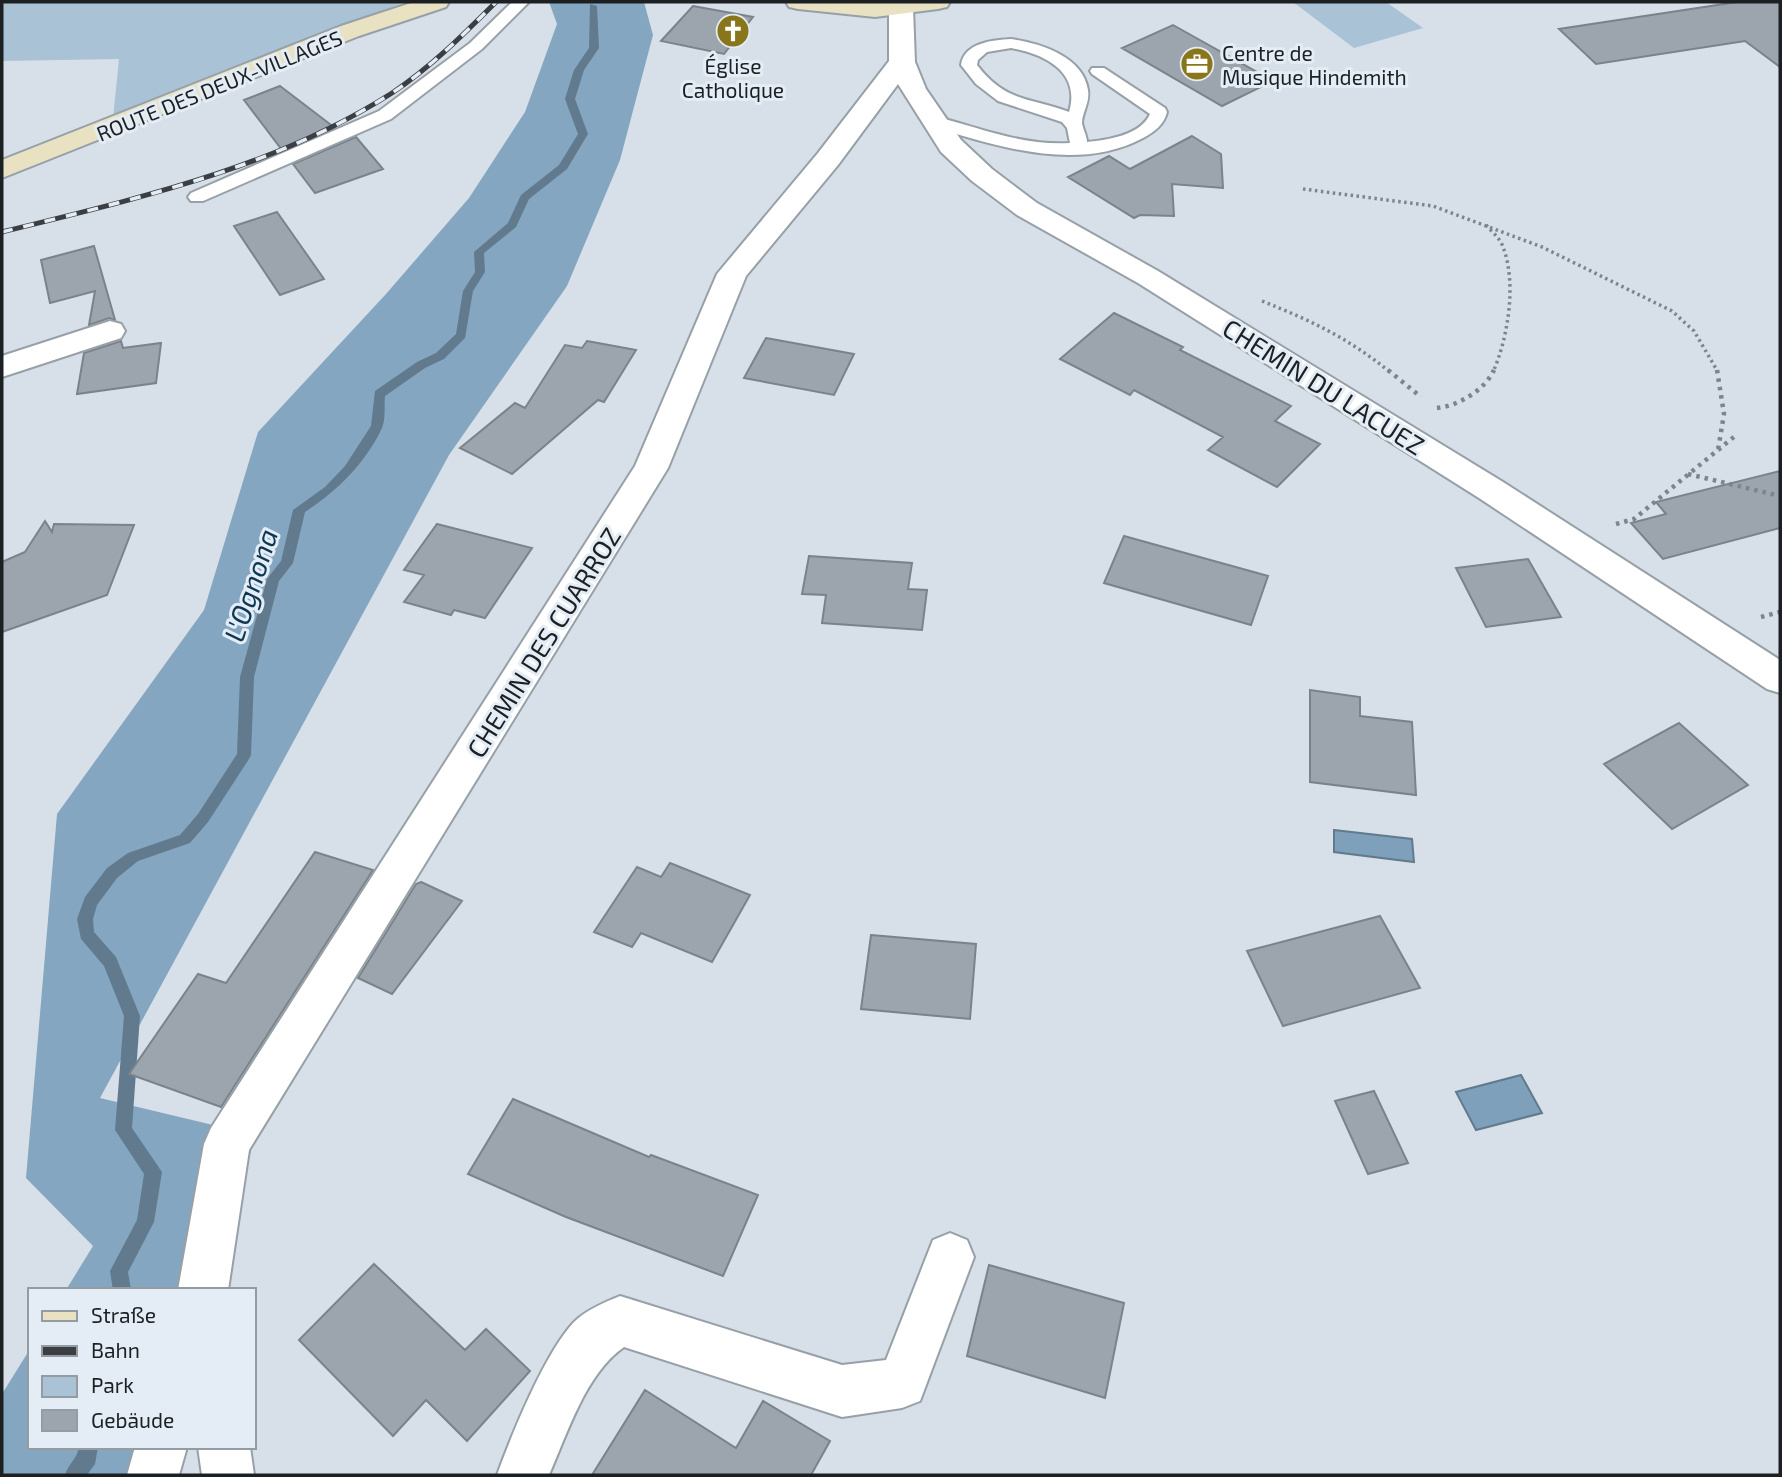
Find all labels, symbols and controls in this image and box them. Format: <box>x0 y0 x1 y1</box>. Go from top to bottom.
church icon: Église Catholique <box>714 12 752 50</box>
street label: ROUTE DES DEUX-VILLAGES <box>93 24 345 146</box>
place label: Centre de Musique Hindemith <box>1222 40 1407 89</box>
office icon: Centre de Musique Hindemith <box>1178 45 1216 83</box>
place label: Église Catholique <box>682 53 784 102</box>
street label: CHEMIN DU LACUEZ <box>1218 311 1430 461</box>
street label: CHEMIN DES CUARROZ <box>460 521 626 763</box>
water label: L'Ognona <box>216 524 284 646</box>
legend <box>28 1288 256 1449</box>
text: Straße <box>91 1302 156 1327</box>
text: Bahn <box>91 1337 140 1362</box>
text: Park <box>91 1372 134 1397</box>
text: Gebäude <box>91 1407 174 1432</box>

